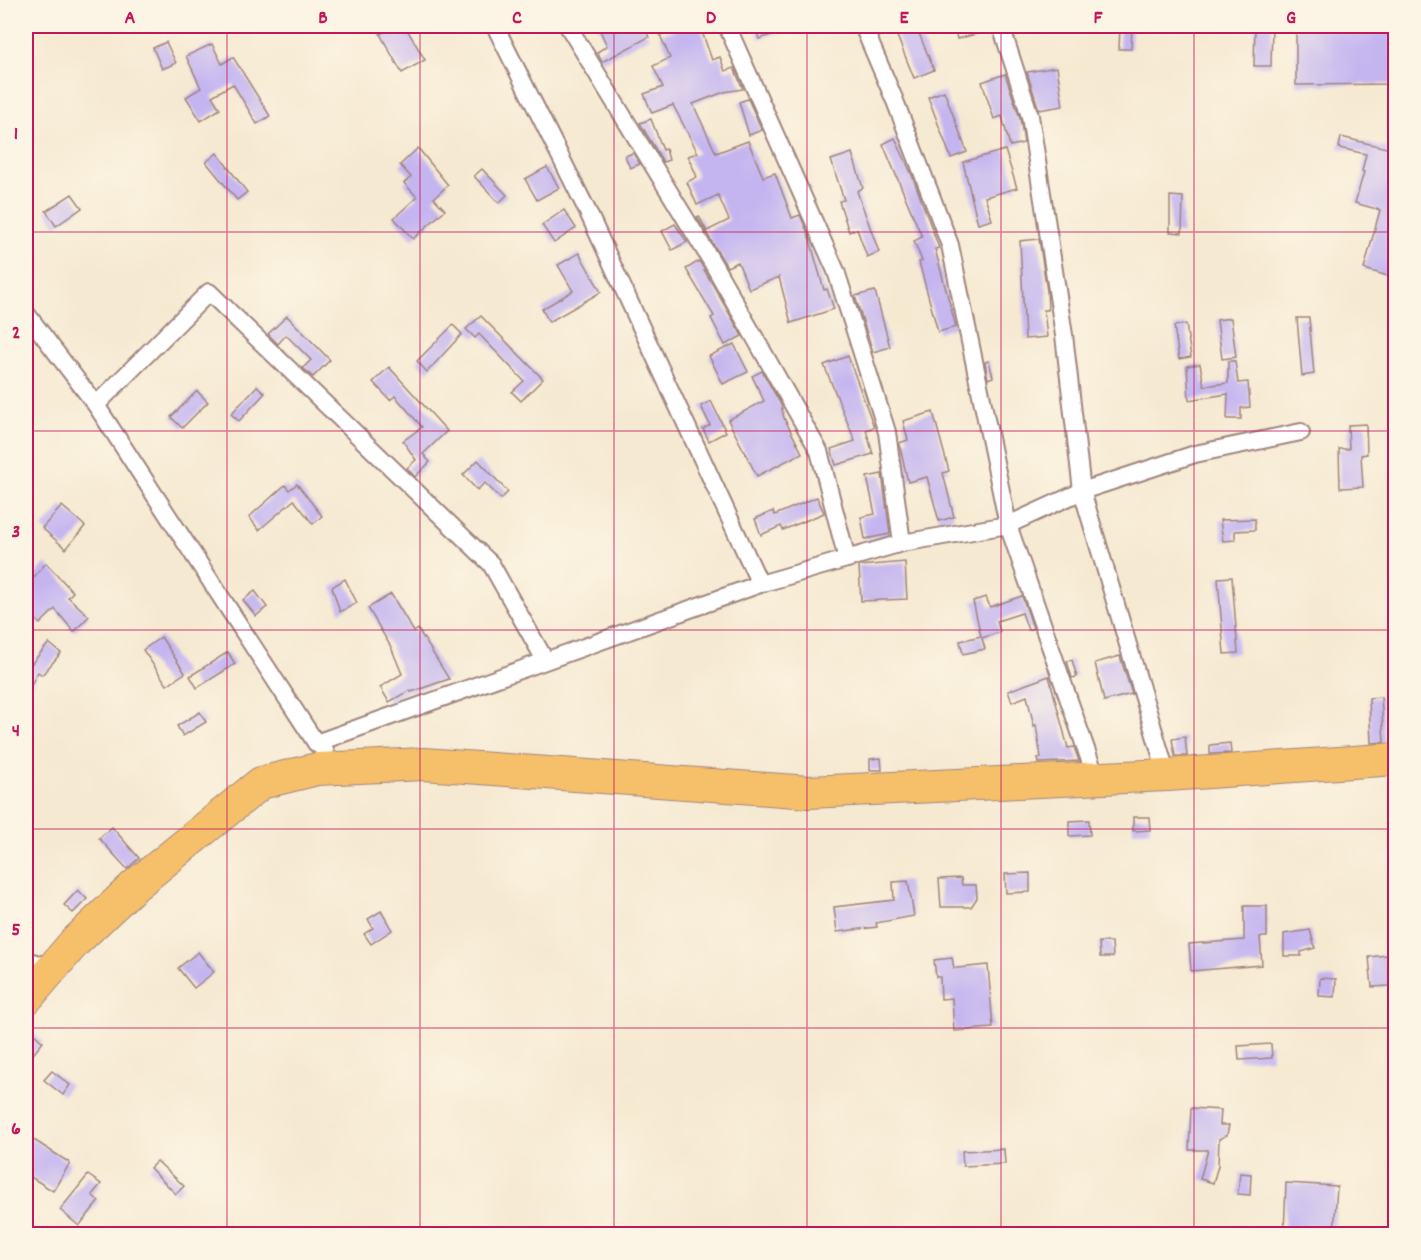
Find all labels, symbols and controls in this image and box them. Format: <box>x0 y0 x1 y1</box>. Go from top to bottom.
text: A <box>125 5 136 33</box>
text: B <box>318 5 328 33</box>
text: C <box>512 5 522 33</box>
text: D <box>706 5 717 33</box>
text: E <box>899 5 909 33</box>
text: F <box>1094 5 1104 33</box>
text: G <box>1286 5 1296 33</box>
text: 1 <box>14 121 18 149</box>
text: 2 <box>12 320 20 348</box>
text: 3 <box>12 519 20 547</box>
text: 4 <box>12 718 20 746</box>
text: 5 <box>11 917 21 945</box>
text: 6 <box>11 1116 21 1144</box>

